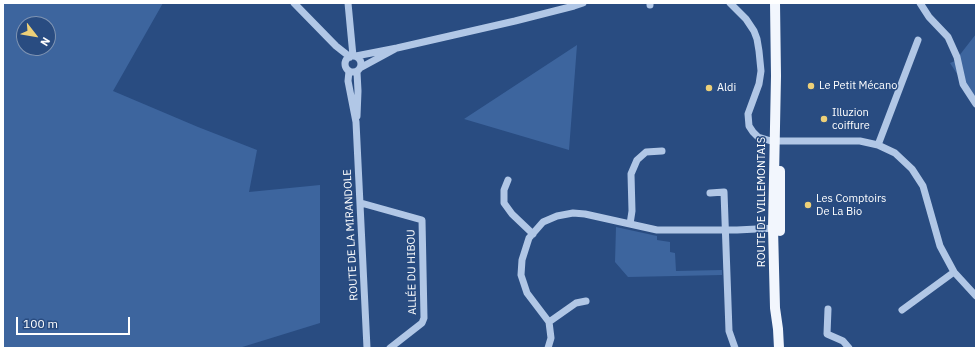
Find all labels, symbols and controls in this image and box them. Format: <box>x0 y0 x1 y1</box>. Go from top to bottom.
north arrow <box>16 16 56 56</box>
text: N <box>37 35 53 49</box>
place label: Le Petit Mécano <box>819 79 897 93</box>
place label: Aldi <box>717 81 736 95</box>
marker: Le Petit Mécano <box>806 81 816 91</box>
marker: Aldi <box>704 83 714 93</box>
place label: Illuzion coiffure <box>832 106 870 132</box>
marker: Illuzion coiffure <box>819 114 829 124</box>
street label: ROUTE DE VILLEMONTAIS <box>755 137 769 267</box>
street label: ROUTE DE LA MIRANDOLE <box>341 169 361 301</box>
place label: Les Comptoirs De La Bio <box>816 192 886 218</box>
marker: Les Comptoirs De La Bio <box>803 200 813 210</box>
street label: ALLÉE DU HIBOU <box>405 229 419 315</box>
scale bar <box>18 309 132 335</box>
text: 100 m <box>23 316 58 331</box>

